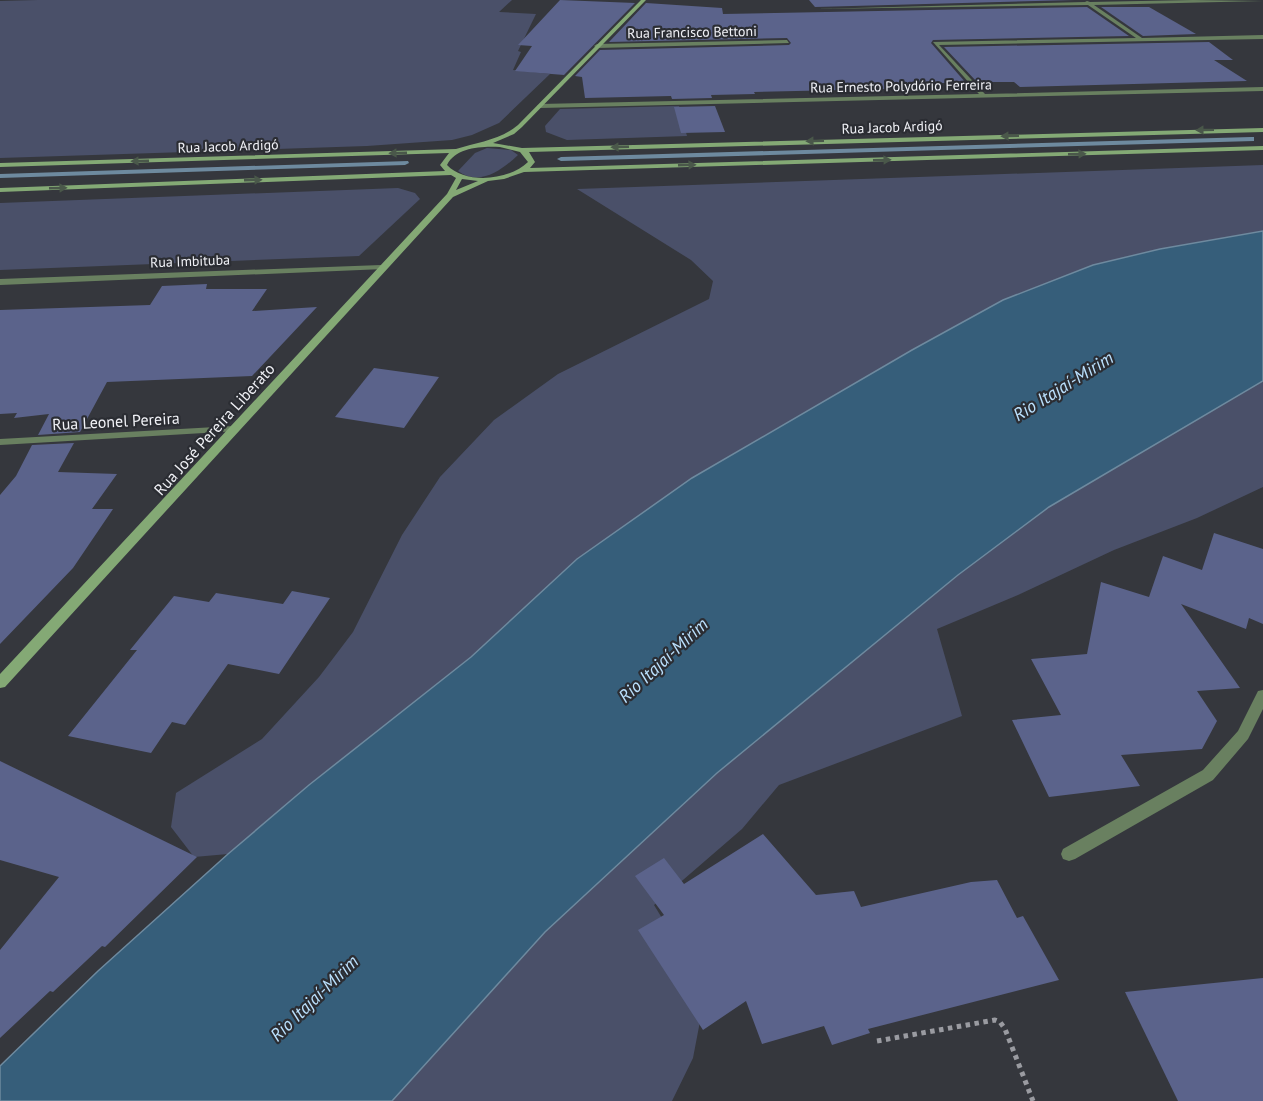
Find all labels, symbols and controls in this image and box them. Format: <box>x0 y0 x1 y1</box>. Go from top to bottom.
street label: Rua Francisco Bettoni <box>627 22 757 42</box>
street label: Rua Ernesto Polydório Ferreira <box>810 75 992 97</box>
street label: Rua Jacob Ardigó <box>841 116 943 138</box>
one-way arrow <box>1195 126 1214 135</box>
one-way arrow <box>1000 131 1019 140</box>
street label: Rua Jacob Ardigó <box>177 135 279 157</box>
one-way arrow <box>805 137 824 146</box>
one-way arrow <box>610 142 629 152</box>
one-way arrow <box>389 148 408 158</box>
one-way arrow <box>1068 149 1087 159</box>
one-way arrow <box>873 155 892 164</box>
one-way arrow <box>131 156 150 166</box>
one-way arrow <box>678 161 697 170</box>
one-way arrow <box>244 176 263 185</box>
one-way arrow <box>49 183 68 192</box>
street label: Rua Imbituba <box>150 251 230 271</box>
water label: Rio Itajaí-Mirim <box>1008 346 1118 426</box>
street label: Rua José Pereira Liberato <box>149 359 279 499</box>
street label: Rua Leonel Pereira <box>52 408 180 434</box>
water label: Rio Itajaí-Mirim <box>613 612 713 707</box>
water label: Rio Itajaí-Mirim <box>265 950 363 1046</box>

